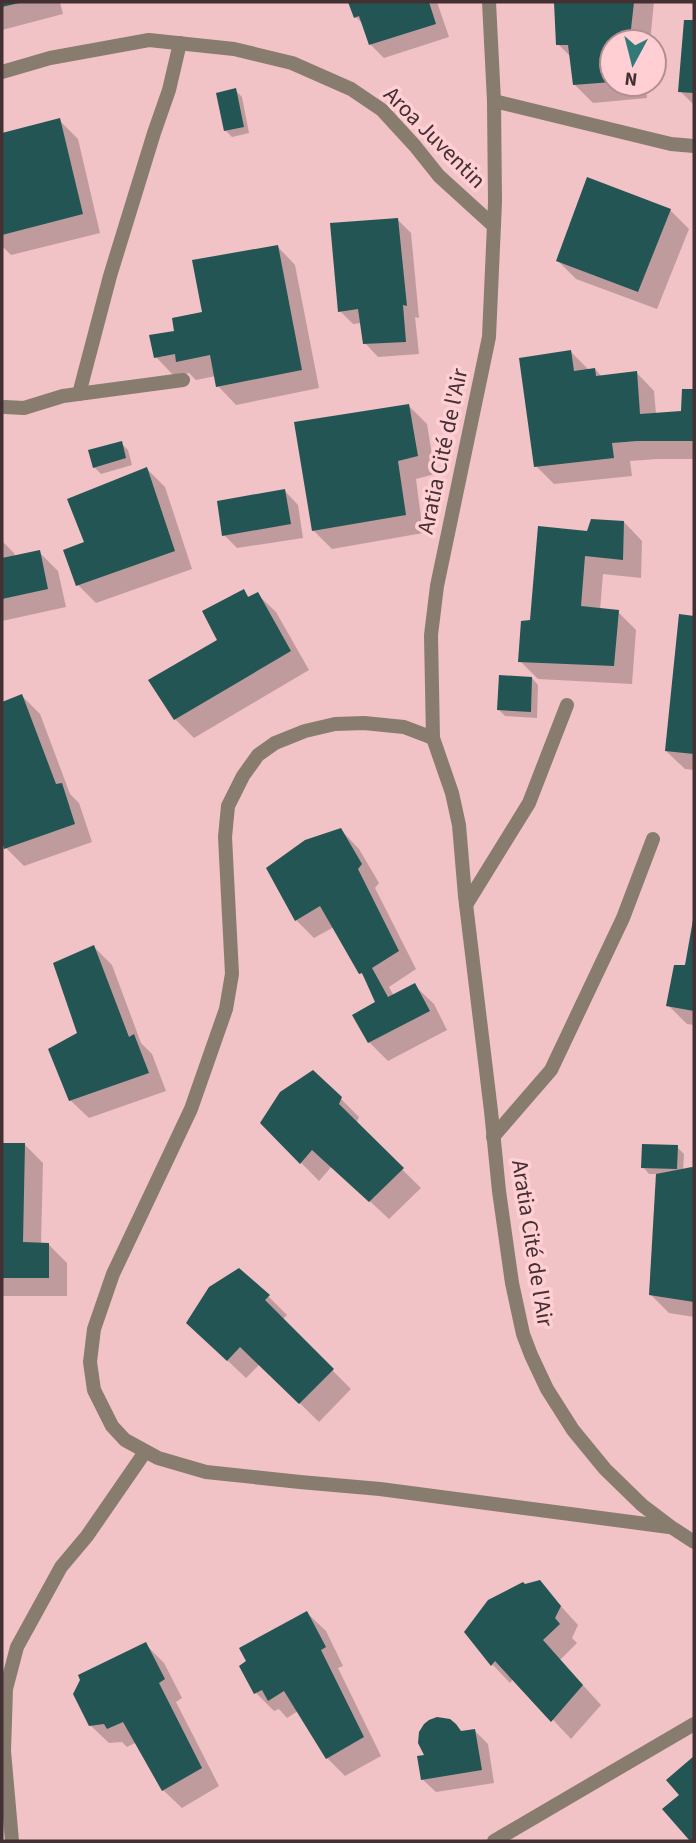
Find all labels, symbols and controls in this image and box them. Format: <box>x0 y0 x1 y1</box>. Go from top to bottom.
north arrow <box>598 28 668 98</box>
text: N <box>623 64 639 93</box>
street label: Aroa Juventin <box>376 79 493 196</box>
street label: Aratia Cité de l'Air <box>409 364 476 537</box>
street label: Aratia Cité de l'Air <box>503 1157 562 1330</box>

